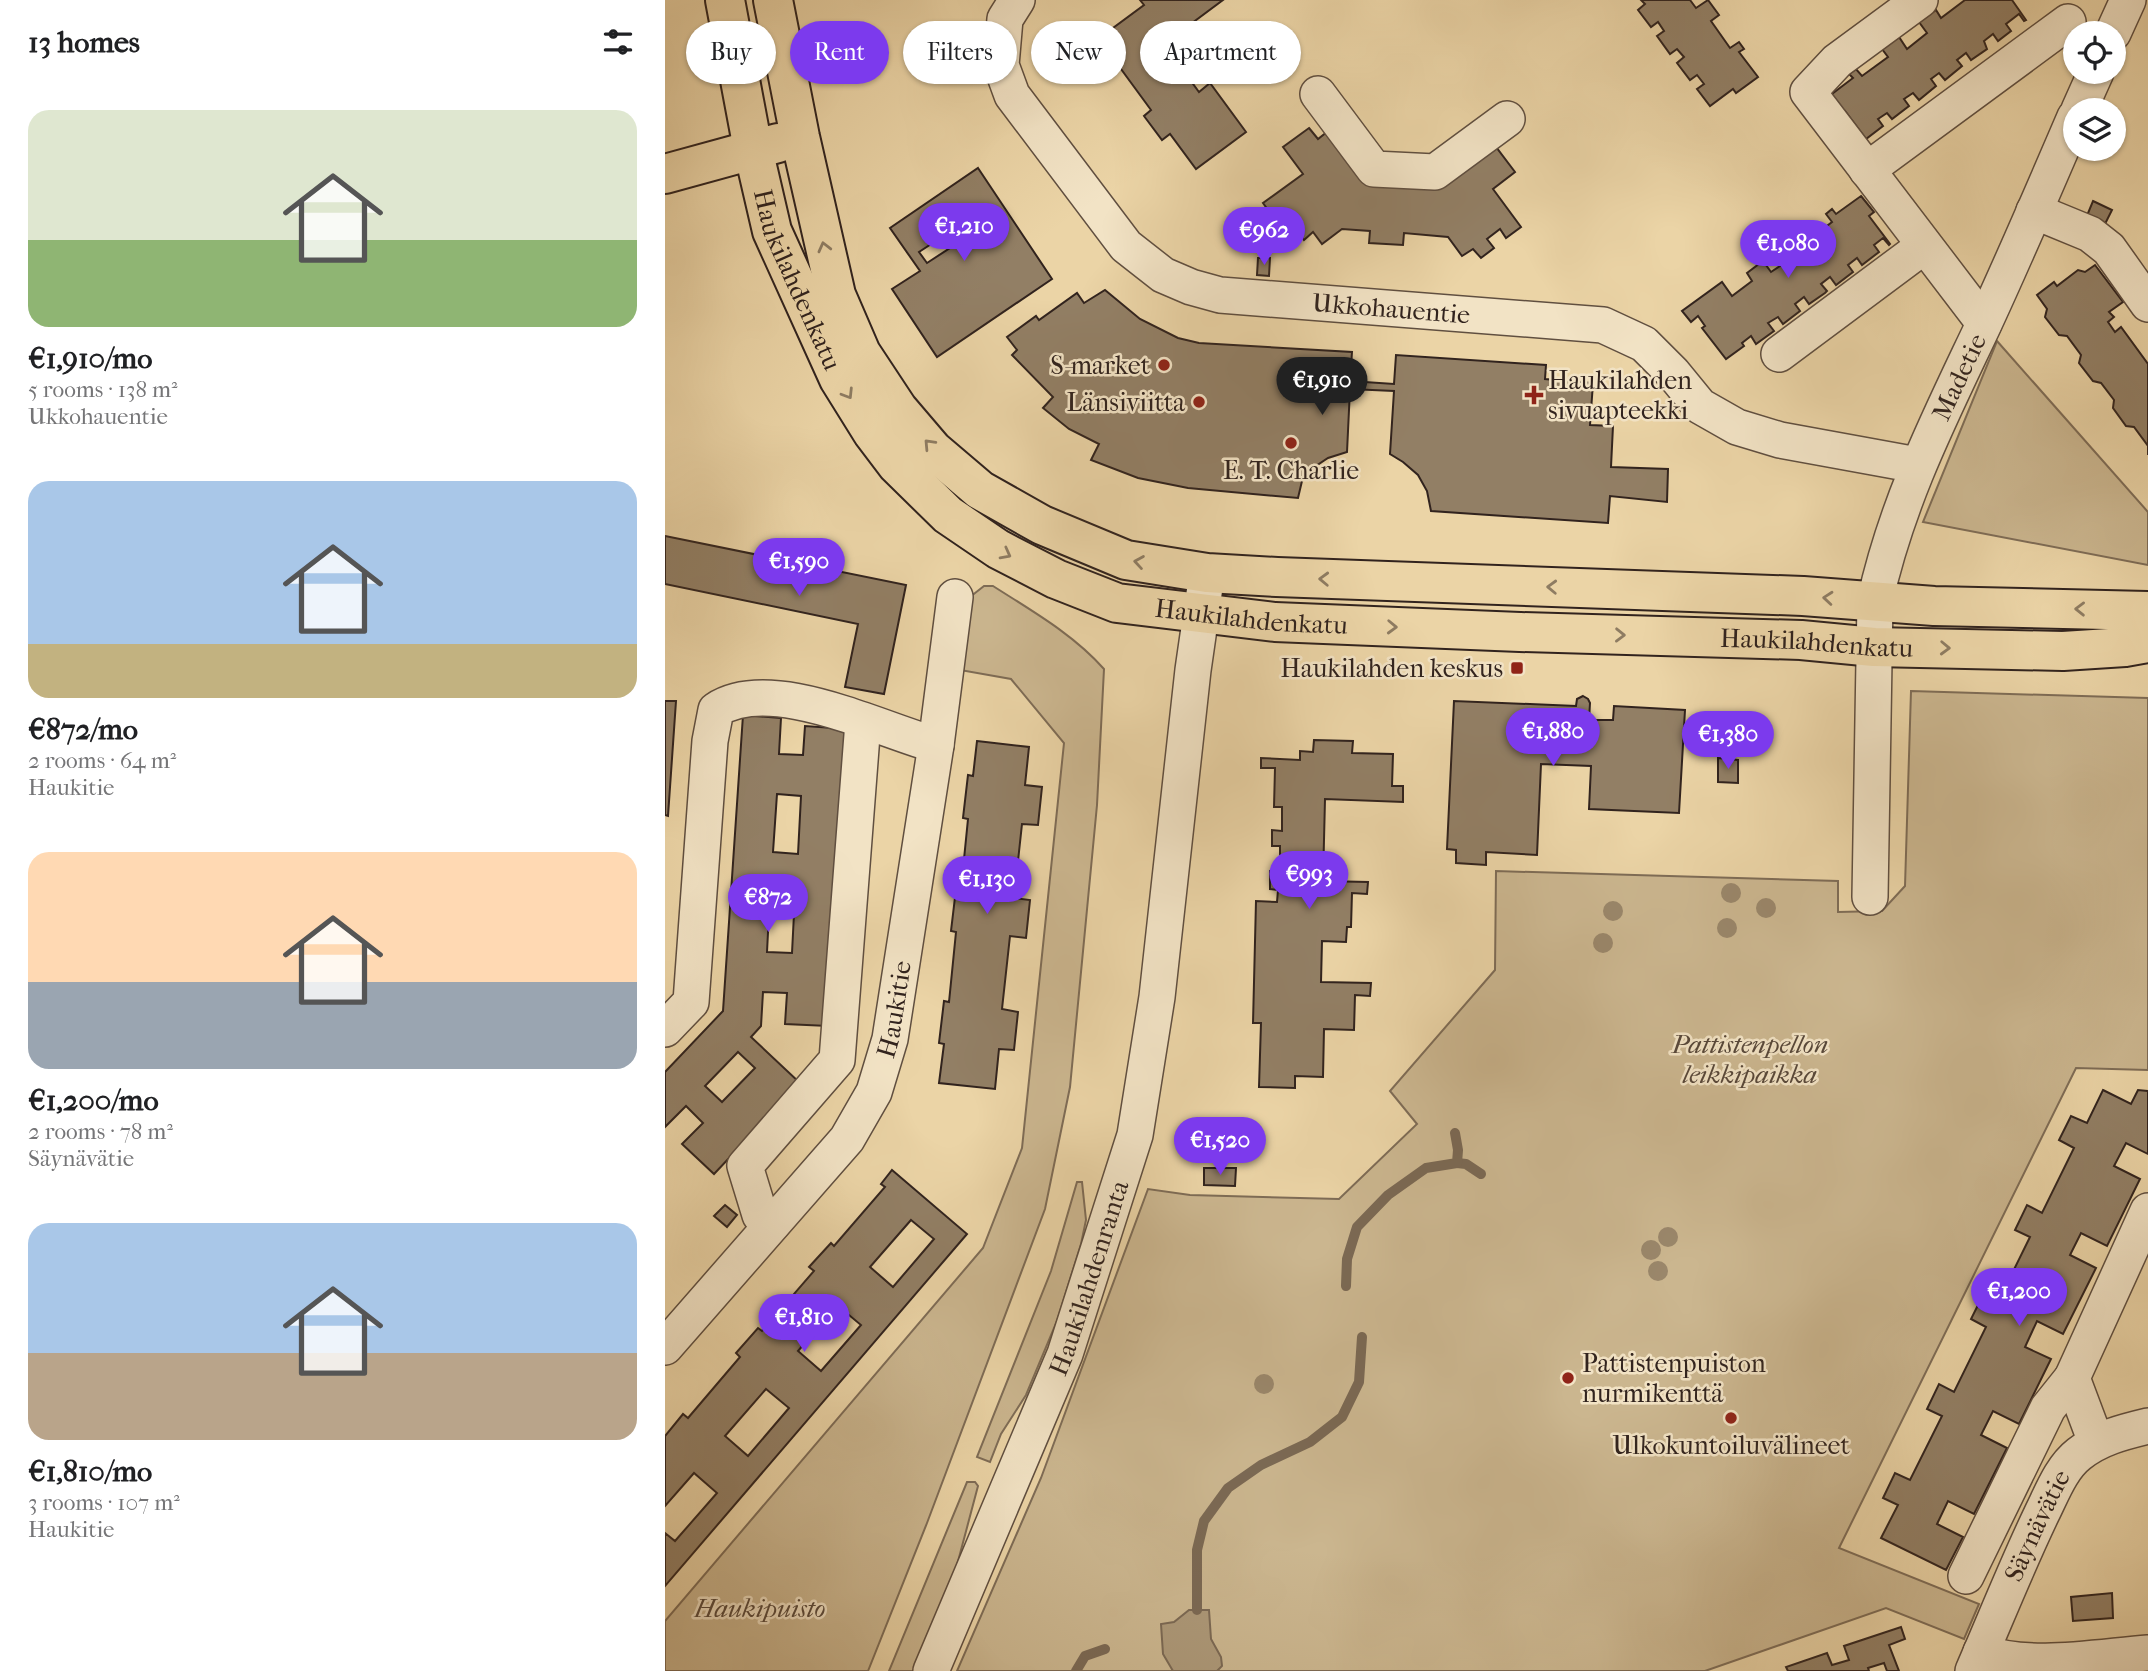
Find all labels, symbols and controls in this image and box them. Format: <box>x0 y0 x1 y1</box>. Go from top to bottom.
chip: Buy <box>686 21 776 84</box>
chip: Rent <box>790 21 889 84</box>
chip: Filters <box>903 21 1017 84</box>
chip: New <box>1031 21 1126 84</box>
chip: Apartment <box>1140 21 1301 84</box>
map controls <box>2063 21 2126 161</box>
button: locate <box>2063 21 2126 84</box>
icon: filters <box>599 23 637 61</box>
text: 13 homes <box>28 25 140 60</box>
button: layers <box>2063 98 2126 161</box>
icon: home <box>270 155 396 281</box>
street label: Haukilahdenkatu <box>747 186 848 375</box>
pin: €1,210 <box>907 204 1021 263</box>
pin: €962 <box>1223 208 1305 267</box>
text: €1,210 <box>934 212 994 239</box>
text: €962 <box>1239 216 1289 243</box>
pin: €1,080 <box>1731 220 1845 280</box>
text: €1,080 <box>1756 229 1820 256</box>
one-way arrow <box>818 241 832 253</box>
street label: Ukkohauentie <box>1311 287 1471 331</box>
street label: Madetie <box>1926 329 1993 425</box>
text: €1,910/mo <box>28 341 152 376</box>
place label: S-market <box>1050 350 1151 381</box>
marker: S-market <box>1156 357 1172 373</box>
pin: €1,910 <box>1265 358 1379 417</box>
place label: Haukilahden sivuapteekki <box>1548 365 1692 426</box>
text: €1,910 <box>1292 366 1352 393</box>
text: 5 rooms · 138 m² <box>28 376 178 403</box>
one-way arrow <box>840 387 853 400</box>
place label: Länsiviitta <box>1066 387 1186 418</box>
marker: Haukilahden sivuapteekki <box>1526 387 1542 403</box>
marker: Länsiviitta <box>1191 394 1207 410</box>
text: Ukkohauentie <box>28 403 168 430</box>
marker: E. T. Charlie <box>1283 435 1299 451</box>
one-way arrow <box>925 439 937 452</box>
place label: E. T. Charlie <box>1223 455 1359 486</box>
icon: home <box>270 526 396 652</box>
pin: €1,590 <box>742 538 856 598</box>
one-way arrow <box>999 545 1012 559</box>
text: €1,590 <box>769 547 829 574</box>
one-way arrow <box>1133 555 1145 570</box>
one-way arrow <box>1319 571 1329 587</box>
one-way arrow <box>1546 580 1557 595</box>
one-way arrow <box>1822 591 1833 606</box>
street label: Haukilahdenkatu <box>1153 593 1349 641</box>
one-way arrow <box>2074 601 2085 617</box>
one-way arrow <box>1387 619 1398 634</box>
street label: Haukilahdenkatu <box>1720 623 1914 664</box>
one-way arrow <box>1615 627 1625 643</box>
one-way arrow <box>1940 640 1951 655</box>
place label: Haukilahden keskus <box>1280 653 1503 684</box>
marker: Haukilahden keskus <box>1509 660 1525 676</box>
pin: €1,880 <box>1496 708 1610 768</box>
text: €872/mo <box>28 712 138 747</box>
pin: €1,380 <box>1671 712 1785 771</box>
text: €1,880 <box>1522 717 1584 744</box>
text: €1,380 <box>1698 720 1758 747</box>
text: 2 rooms · 64 m² <box>28 747 176 774</box>
text: Haukitie <box>28 774 114 801</box>
pin: €993 <box>1268 852 1350 911</box>
pin: €1,130 <box>930 856 1044 916</box>
text: €993 <box>1285 860 1333 887</box>
text: €1,130 <box>959 865 1015 892</box>
pin: €872 <box>727 874 809 934</box>
text: €872 <box>744 883 792 910</box>
icon: home <box>270 897 396 1023</box>
street label: Haukitie <box>870 959 918 1062</box>
park label: Pattistenpellon leikkipaikka <box>1671 1029 1828 1090</box>
text: €1,200/mo <box>28 1083 159 1118</box>
text: 2 rooms · 78 m² <box>28 1118 173 1145</box>
pin: €1,520 <box>1163 1118 1277 1177</box>
text: €1,520 <box>1190 1126 1250 1153</box>
text: Säynävätie <box>28 1145 134 1172</box>
street label: Haukilahdenranta <box>1043 1176 1136 1380</box>
icon: home <box>270 1268 396 1394</box>
pin: €1,200 <box>1962 1268 2076 1328</box>
text: €1,200 <box>1987 1277 2051 1304</box>
pin: €1,810 <box>747 1294 861 1354</box>
text: €1,810 <box>775 1303 833 1330</box>
place label: Pattistenpuiston nurmikenttä <box>1582 1348 1766 1409</box>
marker: Pattistenpuiston nurmikenttä <box>1560 1370 1576 1386</box>
marker: Ulkokuntoiluvälineet <box>1723 1410 1739 1426</box>
place label: Ulkokuntoiluvälineet <box>1612 1430 1850 1461</box>
text: €1,810/mo <box>28 1454 152 1489</box>
street label: Säynävätie <box>1998 1464 2077 1586</box>
text: 3 rooms · 107 m² <box>28 1489 180 1516</box>
text: Haukitie <box>28 1516 114 1543</box>
park label: Haukipuisto <box>693 1593 826 1624</box>

